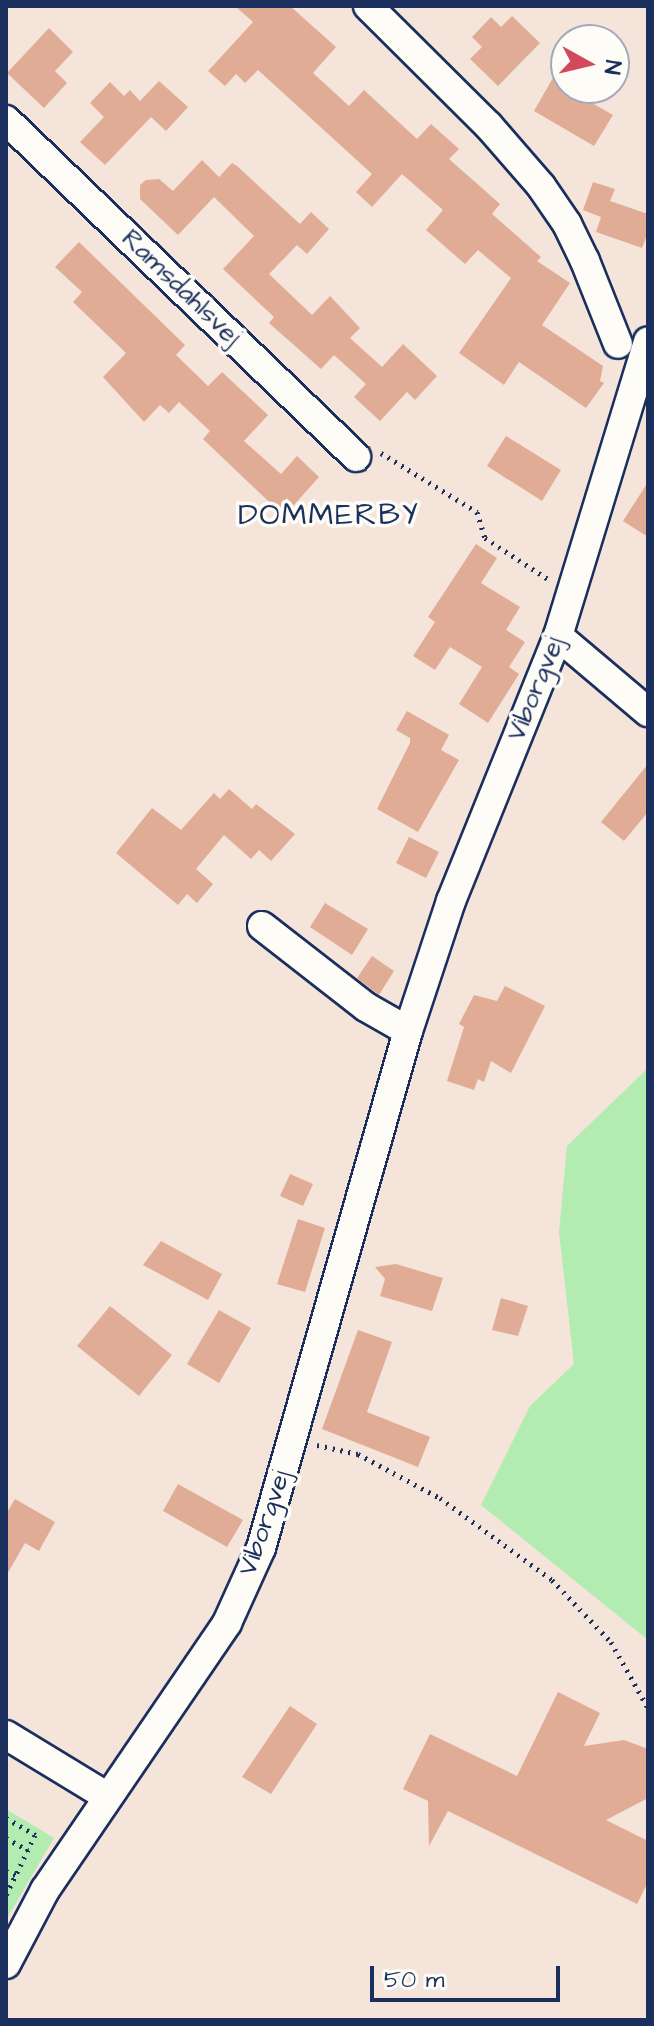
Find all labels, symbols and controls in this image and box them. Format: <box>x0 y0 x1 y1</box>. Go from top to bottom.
north arrow <box>550 24 630 104</box>
text: N <box>596 58 629 76</box>
street label: Ramsdahlsvej <box>115 223 247 353</box>
district label: DOMMERBY <box>238 497 420 533</box>
street label: Viborgvej <box>501 632 571 746</box>
street label: Viborgvej <box>232 1466 298 1580</box>
scale bar <box>374 1950 564 2000</box>
text: 50 m <box>384 1963 444 1997</box>

